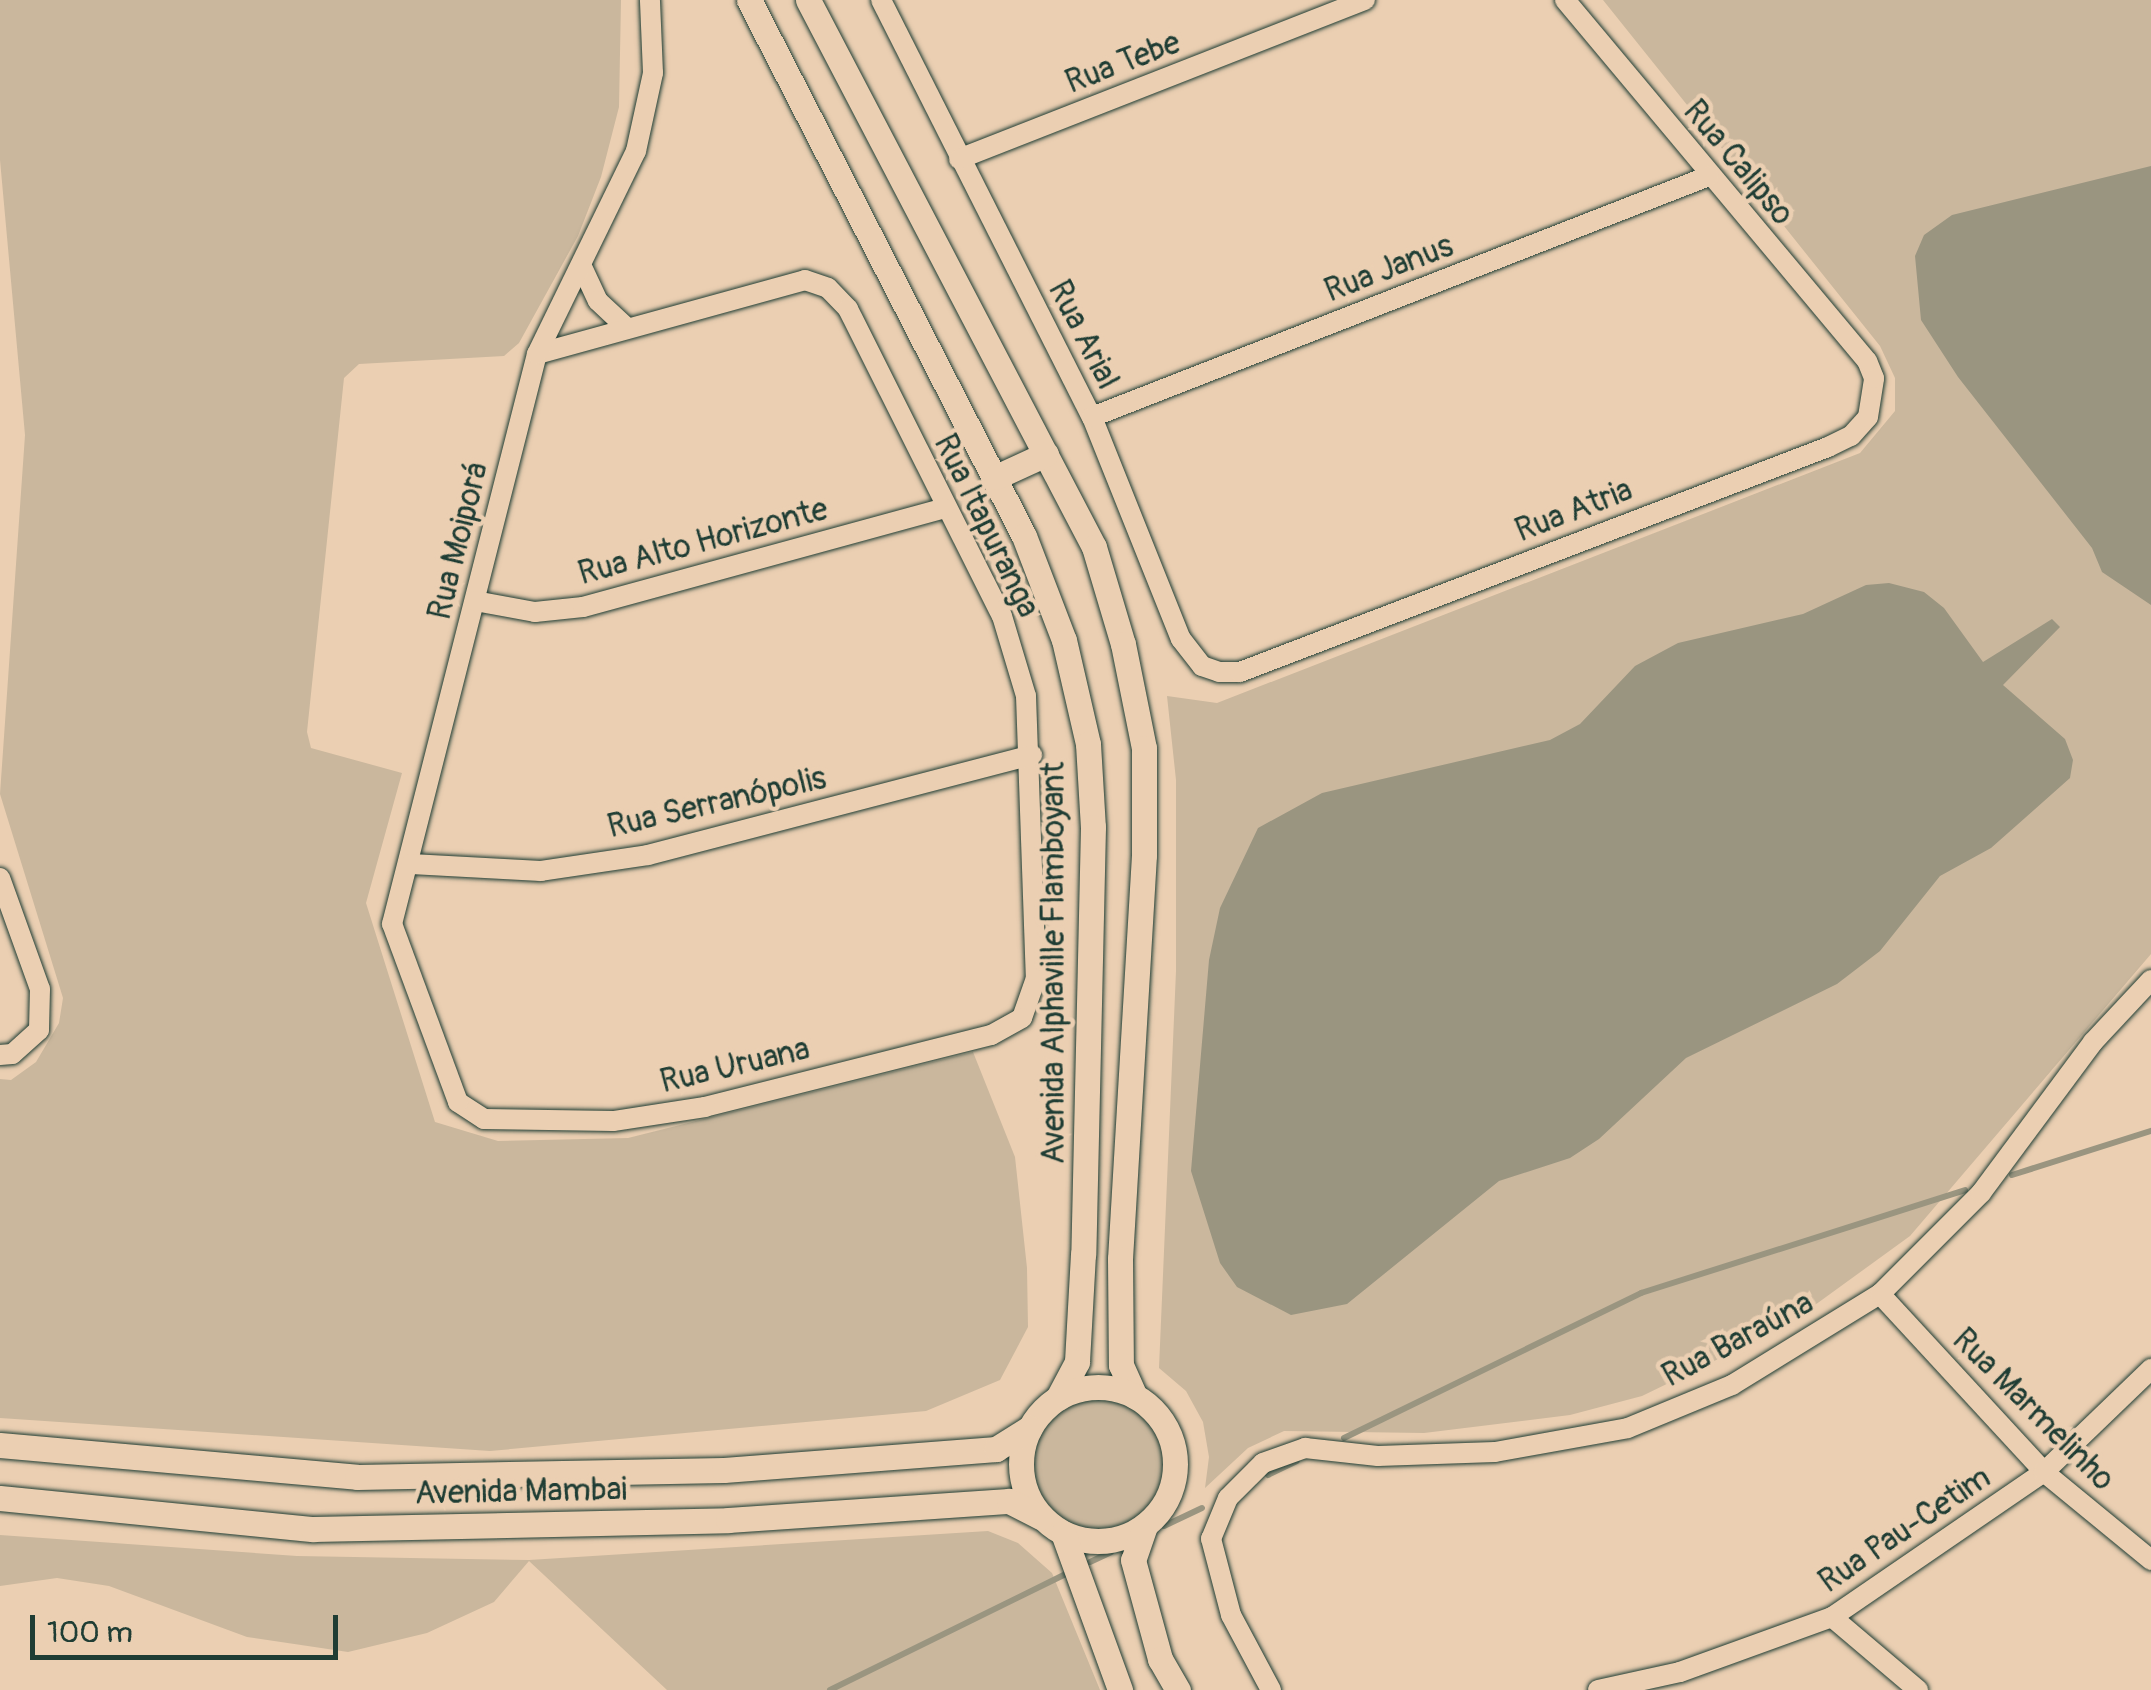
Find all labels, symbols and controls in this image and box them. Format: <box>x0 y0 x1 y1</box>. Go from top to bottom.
street label: Rua Tebe <box>1060 24 1186 102</box>
street label: Rua Calipso <box>1675 93 1801 233</box>
street label: Rua Janus <box>1319 227 1459 311</box>
street label: Rua Arial <box>1039 274 1127 396</box>
street label: Rua Itapuranga <box>925 428 1047 624</box>
street label: Rua Moiporá <box>421 458 497 624</box>
street label: Rua Atria <box>1510 471 1638 551</box>
street label: Rua Alto Horizonte <box>574 490 832 594</box>
street label: Rua Serranópolis <box>604 759 830 847</box>
street label: Avenida Alphaville Flamboyant <box>1035 762 1073 1164</box>
street label: Rua Uruana <box>657 1030 813 1102</box>
street label: Rua Baraúna <box>1656 1284 1820 1396</box>
street label: Rua Marmelinho <box>1944 1321 2122 1499</box>
street label: Rua Pau-Cetim <box>1812 1459 1998 1601</box>
street label: Avenida Mambai <box>415 1471 627 1513</box>
scale bar <box>35 1595 342 1657</box>
text: 100 m <box>47 1614 133 1651</box>

